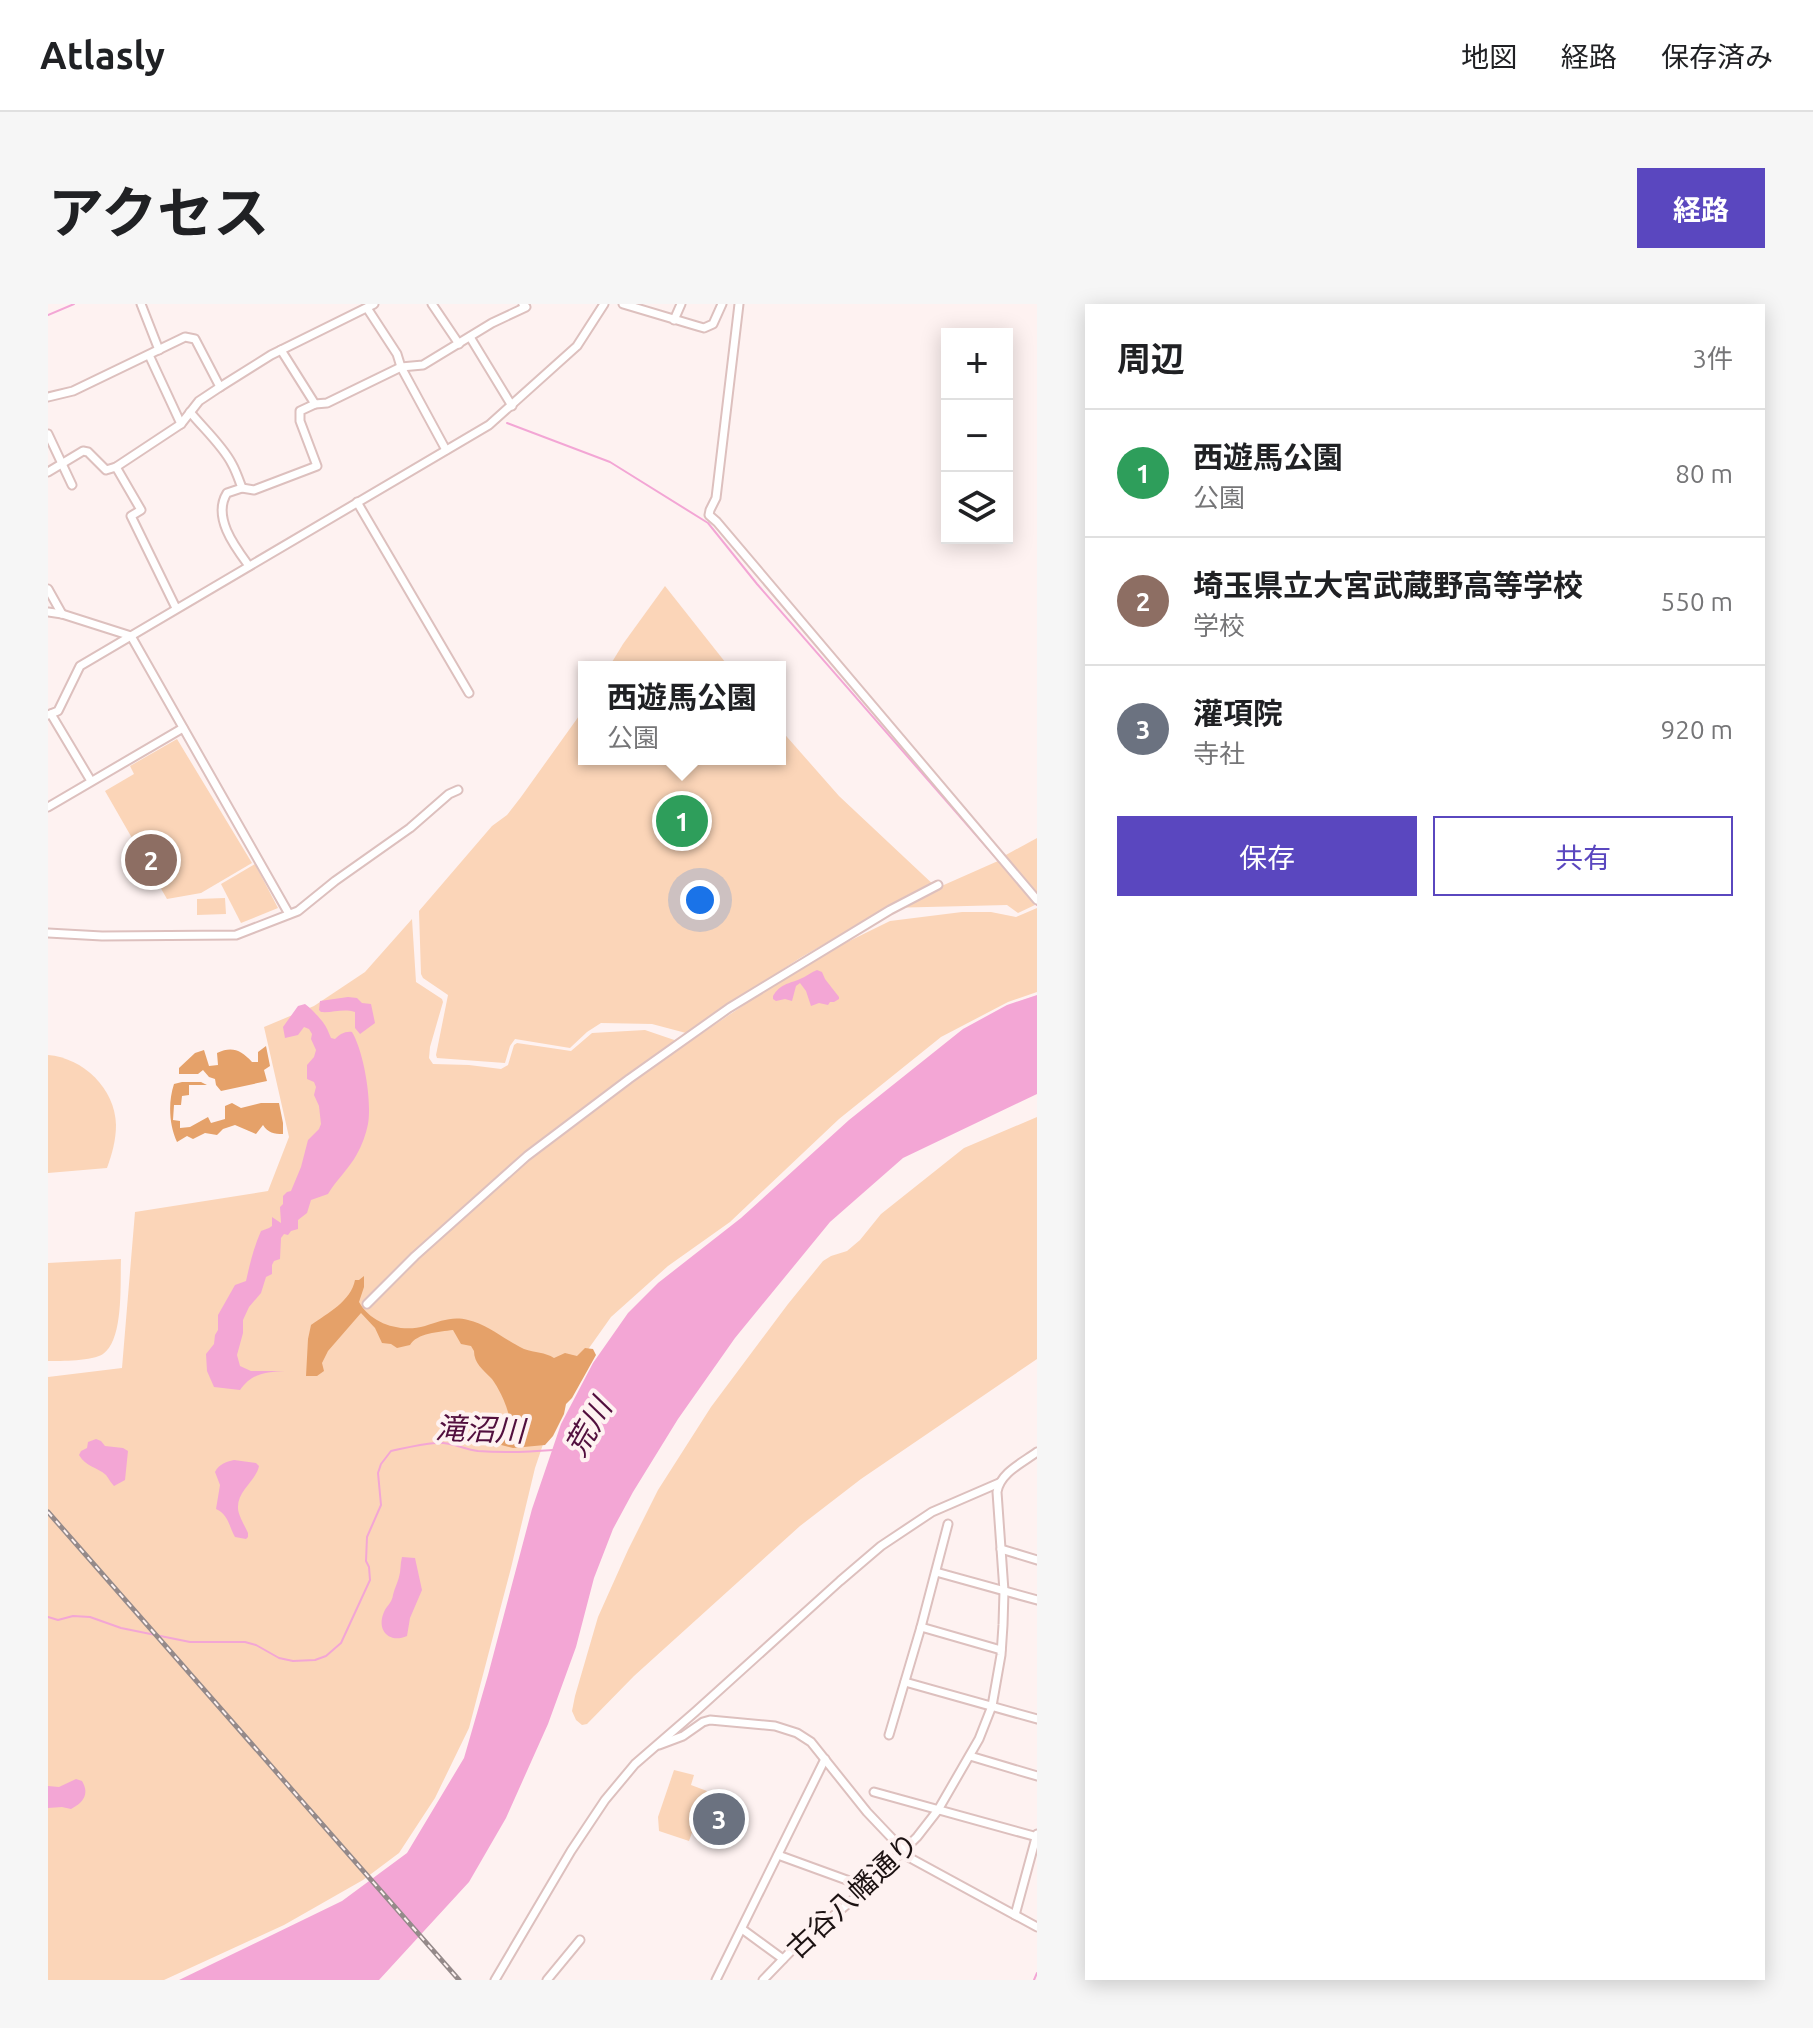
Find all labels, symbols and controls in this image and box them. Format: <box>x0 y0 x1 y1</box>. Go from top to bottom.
text: Atlasly <box>40 34 165 76</box>
text: 地図 <box>1461 41 1517 72</box>
text: 経路 <box>1561 41 1617 72</box>
text: 保存済み <box>1661 41 1773 72</box>
button: 経路 <box>1637 168 1765 248</box>
text: アクセス <box>48 181 269 244</box>
map controls <box>941 328 1013 544</box>
button: + <box>941 328 1013 400</box>
text: 周辺 <box>1117 339 1185 377</box>
text: 3件 <box>1692 344 1733 373</box>
button: − <box>941 400 1013 472</box>
text: 西遊馬公園 <box>1193 440 1343 474</box>
text: 1 <box>1136 459 1150 488</box>
text: 80 m <box>1675 459 1733 488</box>
button: layers <box>941 472 1013 544</box>
text: 公園 <box>1193 483 1245 512</box>
text: 埼玉県立大宮武蔵野高等学校 <box>1193 568 1583 602</box>
text: 2 <box>1136 587 1150 616</box>
text: 550 m <box>1661 587 1733 616</box>
text: 学校 <box>1193 611 1245 640</box>
popup <box>578 661 786 765</box>
text: 西遊馬公園 <box>607 680 757 714</box>
text: 灌項院 <box>1193 696 1283 730</box>
text: 3 <box>1136 715 1150 744</box>
text: 920 m <box>1661 715 1733 744</box>
text: 公園 <box>607 723 659 752</box>
text: 寺社 <box>1193 739 1245 768</box>
pin: 1 <box>656 791 708 851</box>
button: 保存 <box>1117 816 1417 896</box>
button: 共有 <box>1433 816 1733 896</box>
pin: 2 <box>125 830 177 890</box>
your location <box>680 880 720 920</box>
water label: 荒川 <box>558 1390 619 1461</box>
water label: 滝沼川 <box>434 1410 529 1448</box>
pin: 3 <box>693 1789 745 1849</box>
street label: 古谷八幡通り <box>780 1826 924 1964</box>

